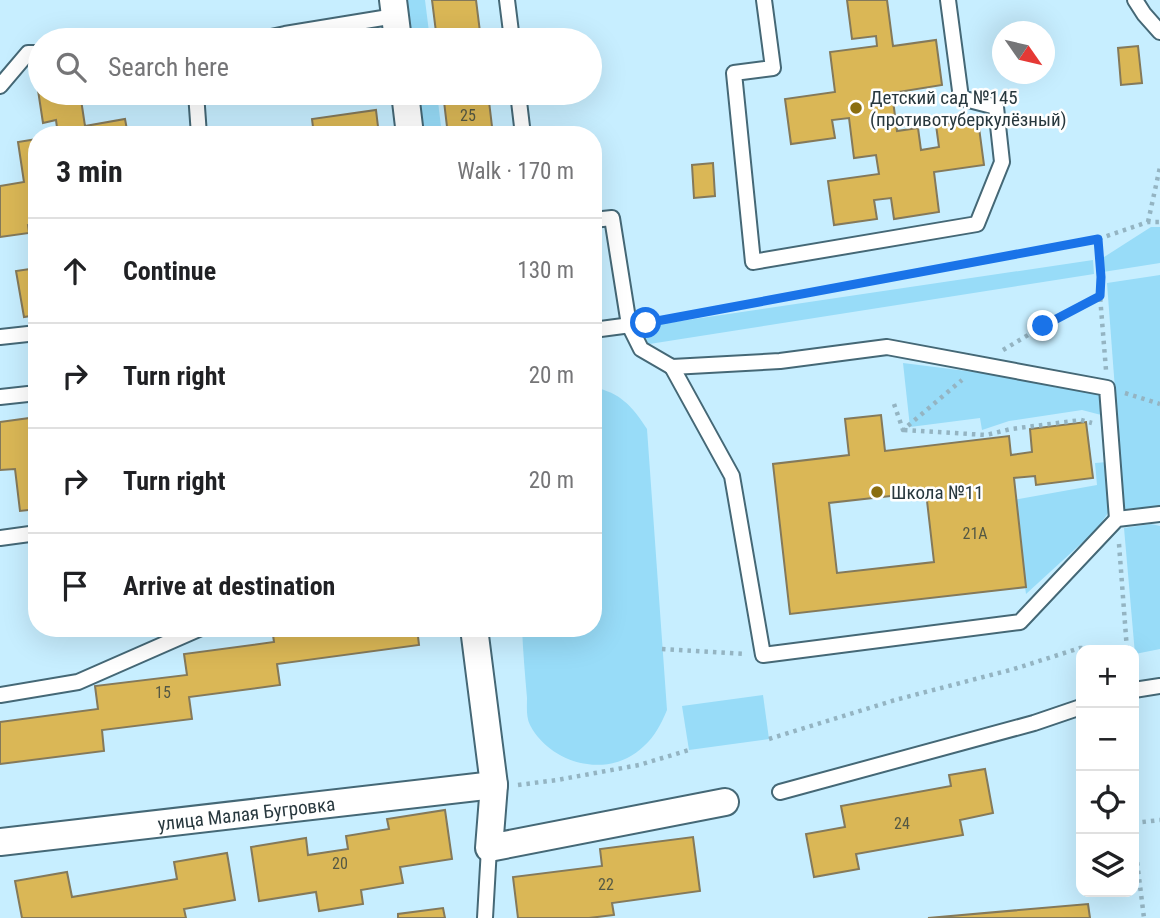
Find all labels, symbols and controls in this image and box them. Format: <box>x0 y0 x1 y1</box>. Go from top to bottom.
north arrow <box>992 21 1055 84</box>
search box <box>28 28 602 105</box>
icon: search <box>52 48 90 86</box>
text: Search here <box>108 52 229 82</box>
place label: Детский сад №145 (противотуберкулёзный) <box>870 86 1067 131</box>
marker: Детский сад №145 (противотуберкулёзный) <box>848 100 864 116</box>
house number: 25 <box>460 106 476 125</box>
text: 3 min <box>56 154 123 189</box>
text: Walk · 170 m <box>457 158 574 185</box>
icon: ahead <box>56 252 94 290</box>
text: Continue <box>123 256 216 286</box>
text: 130 m <box>517 257 574 284</box>
route start <box>630 307 661 338</box>
route end <box>1027 310 1058 341</box>
icon: right <box>56 357 94 395</box>
text: Turn right <box>123 361 225 391</box>
text: 20 m <box>529 362 574 389</box>
icon: right <box>56 462 94 500</box>
text: Turn right <box>123 466 225 496</box>
text: 20 m <box>529 467 574 494</box>
place label: Школа №11 <box>891 481 984 504</box>
marker: Школа №11 <box>869 484 885 500</box>
house number: 21А <box>962 524 988 543</box>
icon: arrive <box>56 567 94 605</box>
text: Arrive at destination <box>123 571 335 601</box>
map controls <box>1076 645 1139 897</box>
button: + <box>1076 645 1139 708</box>
house number: 15 <box>155 683 171 702</box>
button: − <box>1076 708 1139 771</box>
button: locate <box>1076 771 1139 834</box>
street label: улица Малая Бугровка <box>156 792 336 835</box>
house number: 24 <box>894 814 910 833</box>
button: layers <box>1076 834 1139 897</box>
house number: 20 <box>332 854 348 873</box>
house number: 22 <box>598 875 614 894</box>

